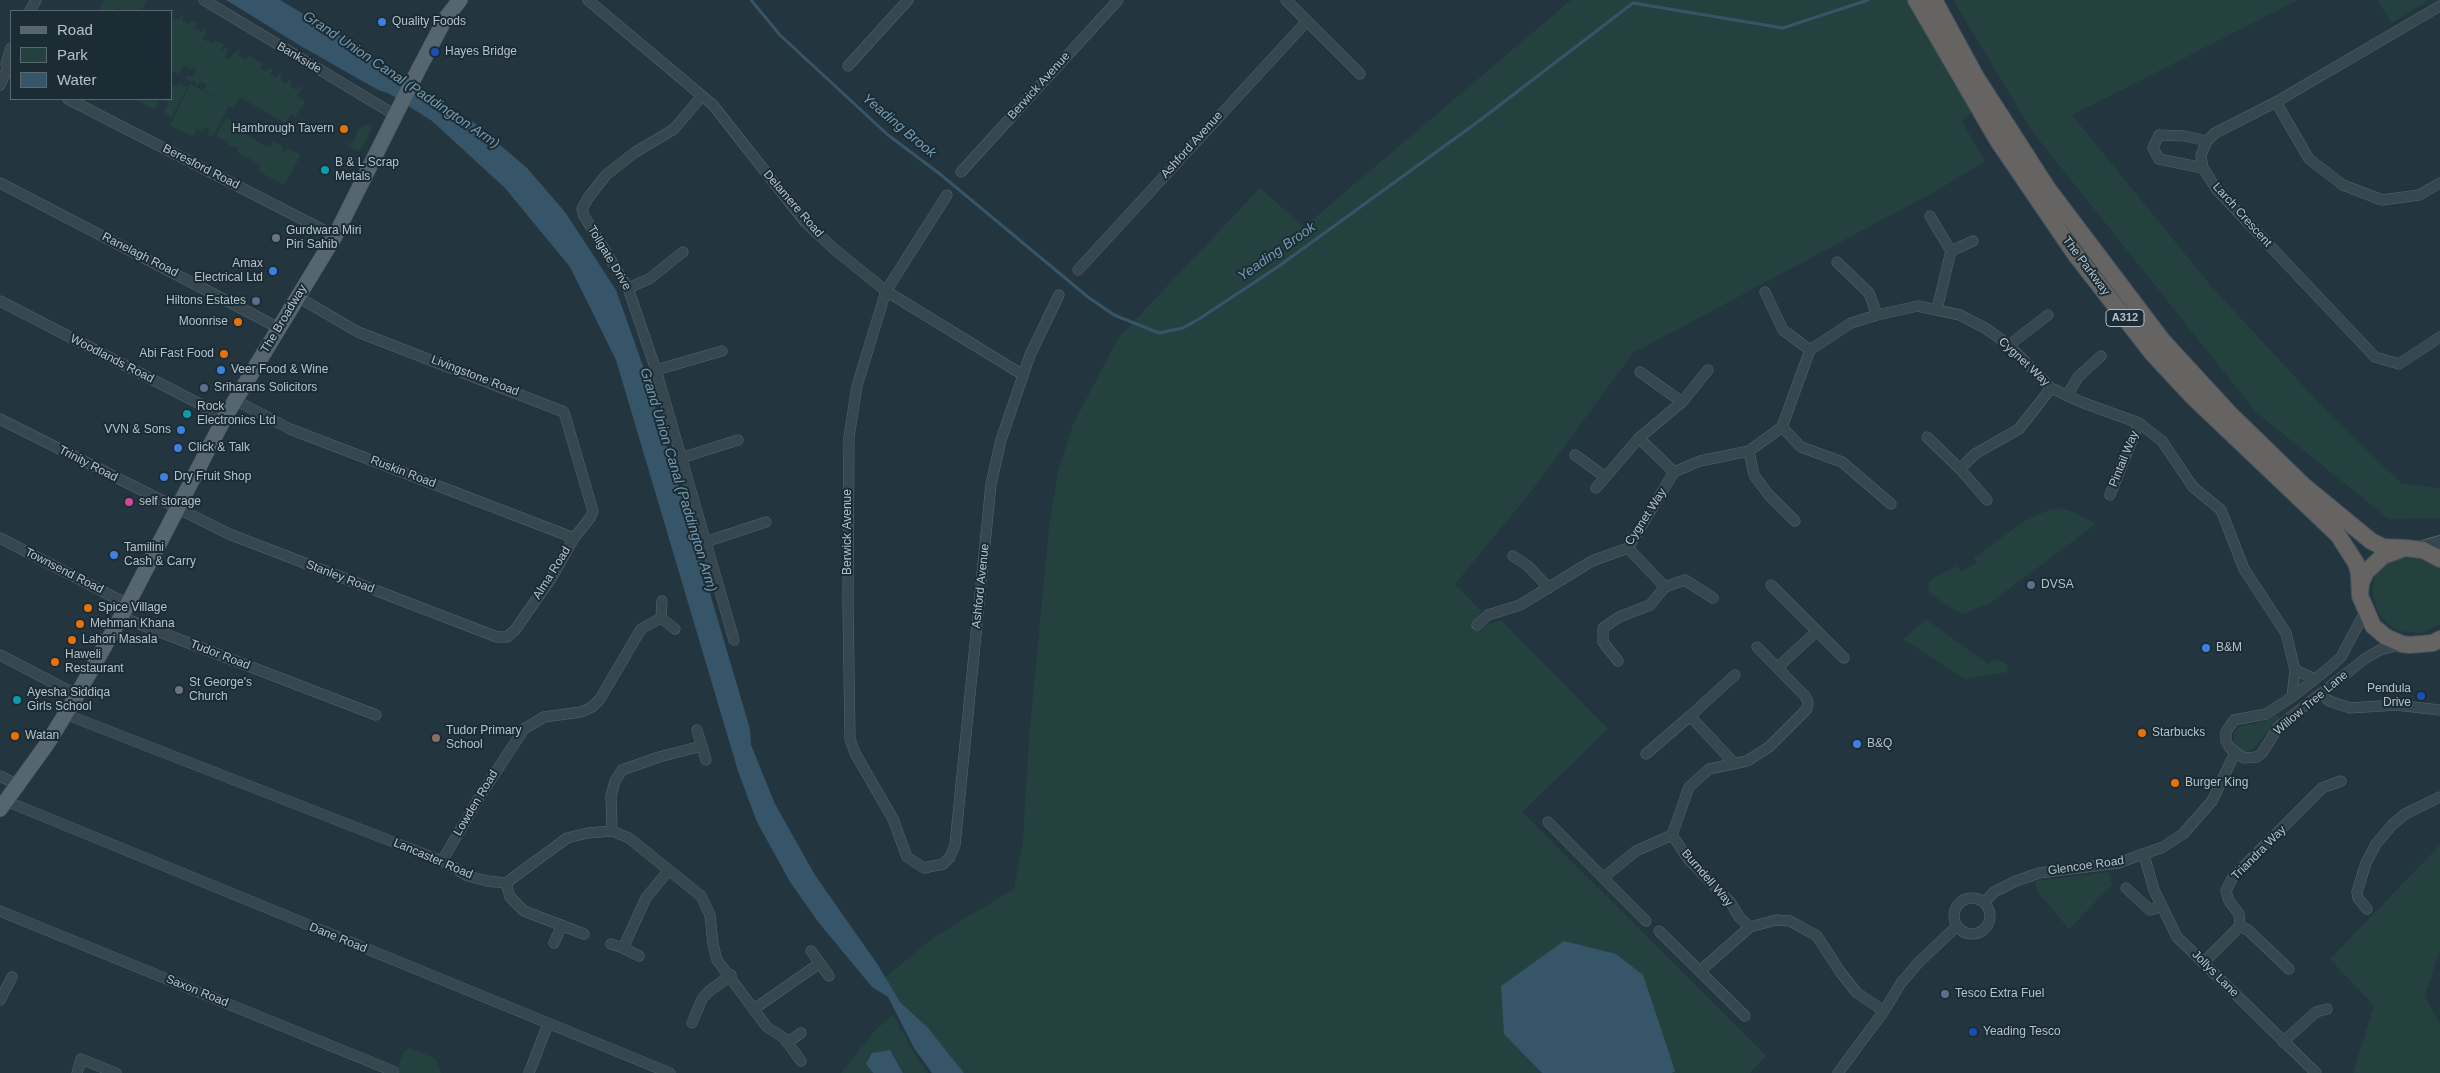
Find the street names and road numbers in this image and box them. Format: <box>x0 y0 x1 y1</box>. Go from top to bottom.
street label: Bankside <box>274 39 324 77</box>
street label: Berwick Avenue <box>1005 49 1073 123</box>
street label: Ashford Avenue <box>1158 109 1226 181</box>
street label: Beresford Road <box>160 142 242 192</box>
street label: Delamere Road <box>760 168 826 240</box>
street label: Larch Crescent <box>2209 180 2275 250</box>
street label: Tollgate Drive <box>584 223 634 293</box>
street label: Ranelagh Road <box>100 230 180 280</box>
street label: The Parkway <box>2059 234 2113 298</box>
street label: The Broadway <box>258 282 310 356</box>
road number: A312 <box>2106 310 2144 326</box>
street label: Woodlands Road <box>68 332 156 386</box>
street label: Cygnet Way <box>1995 335 2053 389</box>
street label: Livingstone Road <box>429 353 521 399</box>
street label: Pintail Way <box>2106 429 2142 489</box>
street label: Trinity Road <box>56 443 120 485</box>
street label: Ruskin Road <box>368 453 438 491</box>
street label: Cygnet Way <box>1622 486 1670 548</box>
street label: Berwick Avenue <box>841 489 855 575</box>
street label: Ashford Avenue <box>969 543 993 629</box>
street label: Alma Road <box>530 544 574 602</box>
street label: Townsend Road <box>22 545 106 597</box>
street label: Stanley Road <box>304 557 376 597</box>
street label: Tudor Road <box>188 637 252 673</box>
street label: Willow Tree Lane <box>2271 668 2351 738</box>
street label: Lowden Road <box>451 768 501 838</box>
street label: Triandra Way <box>2229 823 2289 883</box>
street label: Lancaster Road <box>391 836 475 882</box>
street label: Burndell Way <box>1678 847 1736 909</box>
street label: Glencoe Road <box>2047 854 2125 878</box>
street label: Dane Road <box>307 920 369 956</box>
street label: Jollys Lane <box>2189 948 2241 1000</box>
street label: Saxon Road <box>164 972 230 1010</box>

